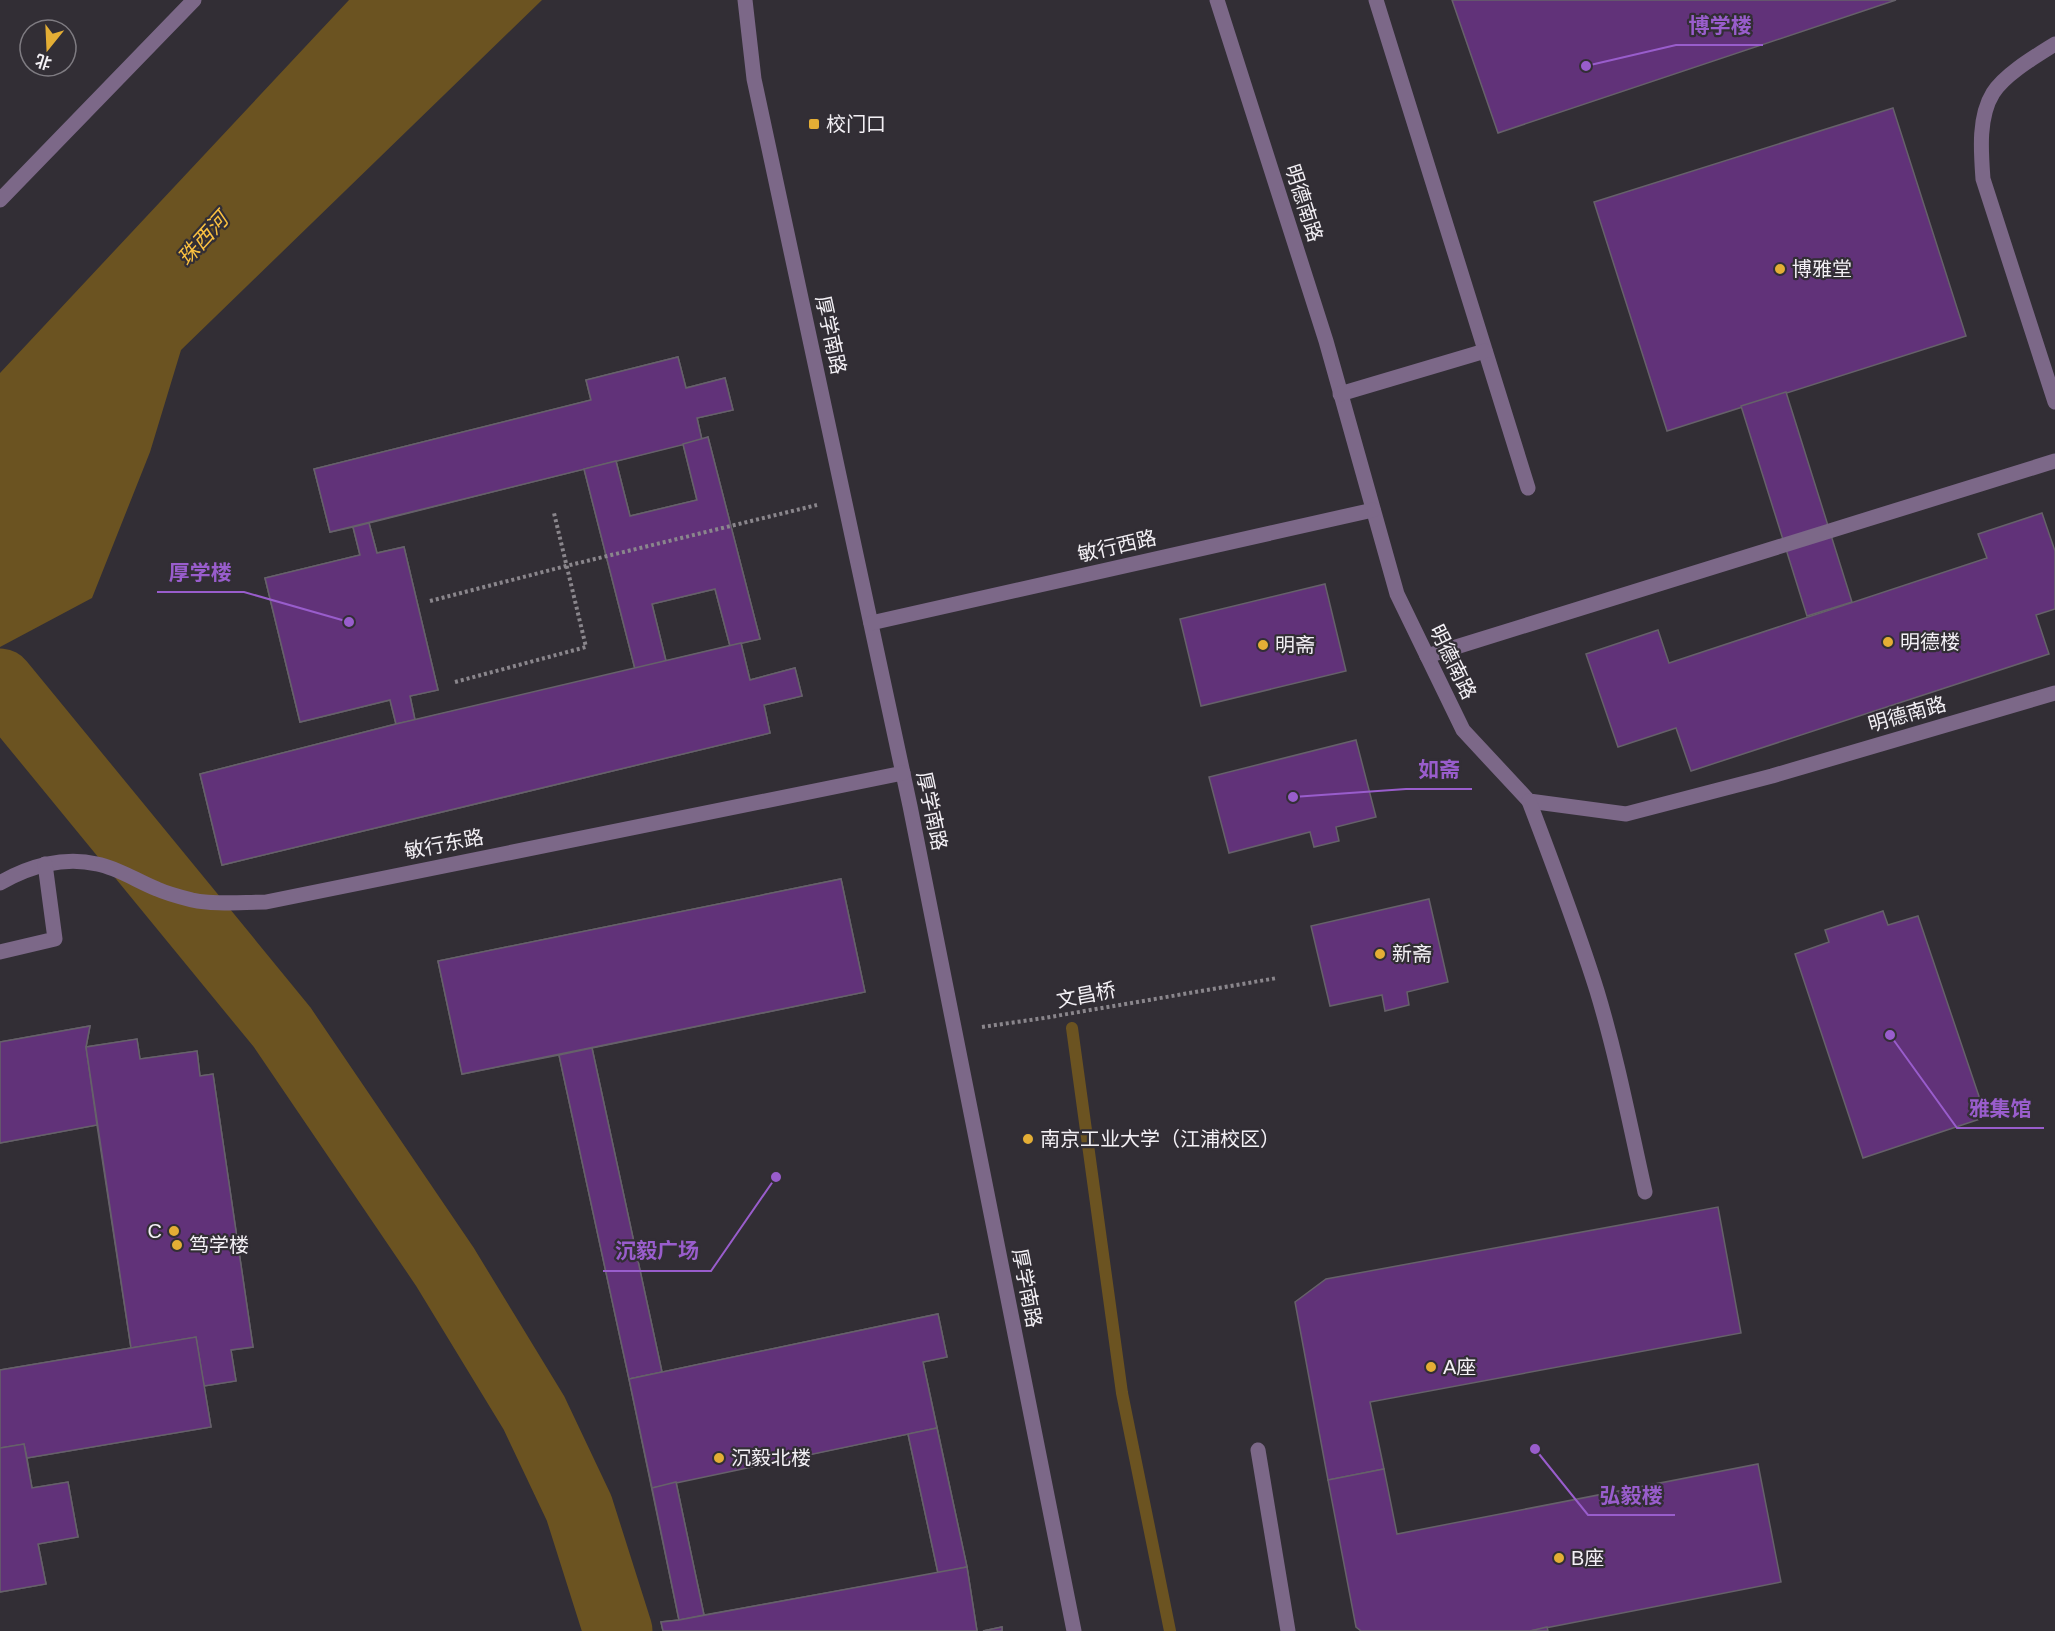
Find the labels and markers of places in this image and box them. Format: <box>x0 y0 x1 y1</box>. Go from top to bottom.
callout: 博学楼 <box>1676 6 1763 45</box>
place label: 校门口 <box>826 113 886 135</box>
marker: 校门口 <box>807 117 821 131</box>
place label: 博雅堂 <box>1792 258 1852 280</box>
marker: 博雅堂 <box>1773 262 1787 276</box>
callout: 厚学楼 <box>157 553 244 592</box>
place label: 明德楼 <box>1900 631 1960 653</box>
place label: 明斋 <box>1275 634 1315 656</box>
marker: 明德楼 <box>1881 635 1895 649</box>
marker: 明斋 <box>1256 638 1270 652</box>
callout: 如斋 <box>1406 750 1472 789</box>
place label: 新斋 <box>1392 943 1432 965</box>
marker: 新斋 <box>1373 947 1387 961</box>
callout: 雅集馆 <box>1957 1089 2044 1128</box>
place label: 南京工业大学（江浦校区） <box>1040 1128 1280 1150</box>
marker: 南京工业大学（江浦校区） <box>1021 1132 1035 1146</box>
place label: C <box>148 1220 162 1242</box>
marker: C <box>167 1224 181 1238</box>
callout: 沉毅广场 <box>603 1232 711 1271</box>
place label: 笃学楼 <box>189 1234 249 1256</box>
marker: 笃学楼 <box>170 1238 184 1252</box>
place label: A座 <box>1443 1356 1476 1378</box>
marker: A座 <box>1424 1360 1438 1374</box>
place label: 沉毅北楼 <box>731 1447 811 1469</box>
marker: 沉毅北楼 <box>712 1451 726 1465</box>
callout: 弘毅楼 <box>1588 1476 1675 1515</box>
place label: B座 <box>1571 1547 1604 1569</box>
marker: B座 <box>1552 1551 1566 1565</box>

